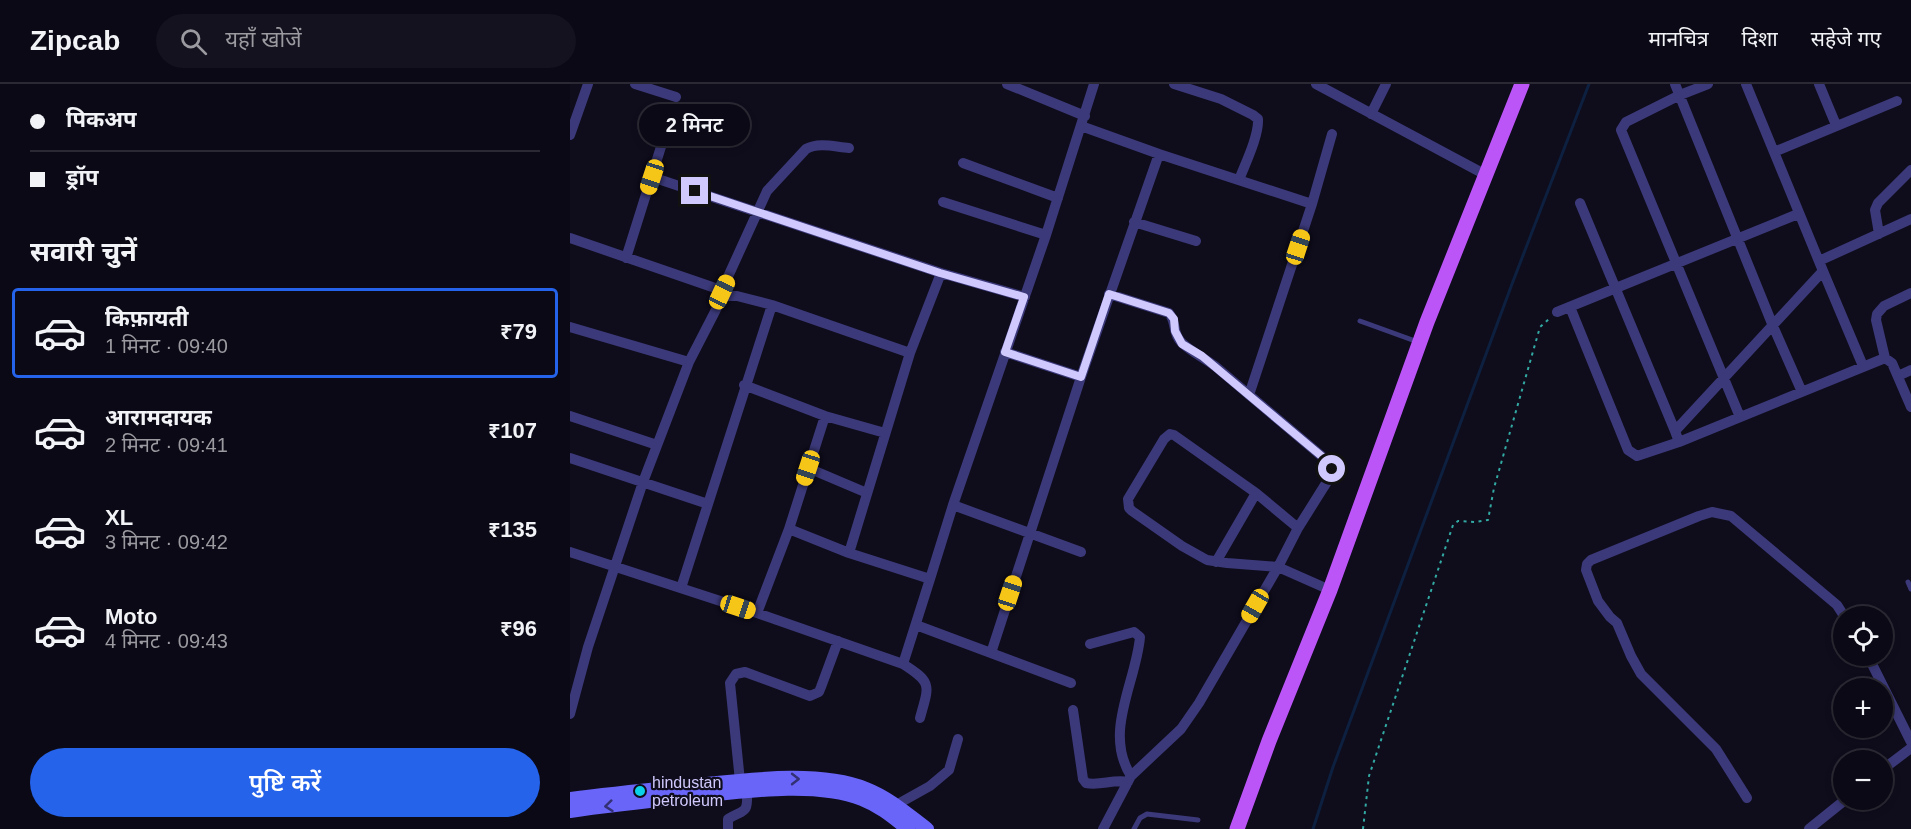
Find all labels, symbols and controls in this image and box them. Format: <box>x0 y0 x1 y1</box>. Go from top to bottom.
search box <box>156 14 576 68</box>
text: Zipcab <box>30 25 120 56</box>
icon: search <box>177 25 210 58</box>
text: यहाँ खोजें <box>225 27 302 52</box>
text: मानचित्र <box>1648 27 1708 50</box>
text: दिशा <box>1741 27 1778 50</box>
text: सहेजे गए <box>1811 27 1881 50</box>
callout: 2 मिनट <box>640 104 750 146</box>
text: पिकअप <box>66 107 137 132</box>
text: 2 मिनट <box>666 114 723 136</box>
car <box>638 157 666 197</box>
text: ड्रॉप <box>66 165 99 190</box>
route end <box>681 177 708 204</box>
car <box>1284 227 1312 267</box>
text: सवारी चुनें <box>30 237 137 267</box>
car <box>706 272 738 312</box>
icon: car <box>33 306 87 360</box>
text: किफ़ायती <box>105 306 189 331</box>
text: ₹79 <box>500 319 537 344</box>
text: 1 मिनट · 09:40 <box>105 335 228 357</box>
icon: car <box>33 405 87 459</box>
text: आरामदायक <box>105 405 212 430</box>
text: ₹107 <box>488 418 537 443</box>
text: 2 मिनट · 09:41 <box>105 434 228 456</box>
car <box>794 448 822 488</box>
route start <box>1318 455 1345 482</box>
icon: car <box>33 504 87 558</box>
text: XL <box>105 505 133 530</box>
text: ₹135 <box>488 517 537 542</box>
text: 3 मिनट · 09:42 <box>105 531 228 553</box>
car <box>996 573 1024 613</box>
car <box>1238 586 1272 626</box>
car <box>718 593 758 621</box>
icon: car <box>33 603 87 657</box>
text: Moto <box>105 604 158 629</box>
map controls <box>1833 606 1893 810</box>
button: locate <box>1833 606 1893 666</box>
text: ₹96 <box>500 616 537 641</box>
text: 4 मिनट · 09:43 <box>105 630 228 652</box>
button: + <box>1833 678 1893 738</box>
button: पुष्टि करें <box>30 748 540 817</box>
button: − <box>1833 750 1893 810</box>
one-way arrow <box>791 773 800 785</box>
place label: hindustan petroleum <box>652 774 723 809</box>
marker: hindustan petroleum <box>633 784 647 798</box>
one-way arrow <box>604 799 613 812</box>

